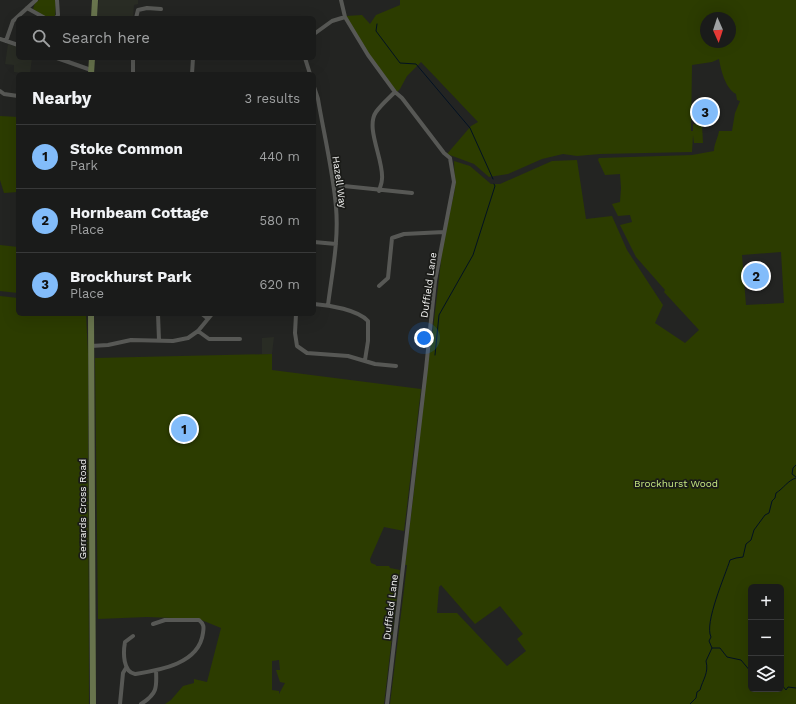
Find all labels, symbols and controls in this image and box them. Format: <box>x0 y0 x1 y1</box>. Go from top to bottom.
north arrow <box>700 12 736 48</box>
search box <box>16 16 316 60</box>
icon: search <box>30 27 52 49</box>
text: Search here <box>62 29 150 47</box>
text: Nearby <box>32 88 91 108</box>
text: 3 results <box>245 91 300 106</box>
pin: 3 <box>692 97 718 127</box>
text: Stoke Common <box>70 140 183 158</box>
text: 1 <box>42 149 48 164</box>
text: 440 m <box>259 149 300 164</box>
street label: Hazell Way <box>330 155 349 210</box>
text: Park <box>70 158 98 173</box>
text: Hornbeam Cottage <box>70 204 209 222</box>
text: 2 <box>41 213 49 228</box>
text: 580 m <box>260 213 300 228</box>
text: Place <box>70 222 104 237</box>
street label: Duffield Lane <box>418 251 439 319</box>
pin: 2 <box>743 261 769 291</box>
text: Brockhurst Park <box>70 268 192 286</box>
text: 3 <box>41 277 49 292</box>
text: 620 m <box>260 277 300 292</box>
text: Place <box>70 286 104 301</box>
your location <box>414 328 434 348</box>
pin: 1 <box>171 414 197 444</box>
street label: Gerrards Cross Road <box>77 459 88 559</box>
park label: Brockhurst Wood <box>634 478 718 489</box>
street label: Duffield Lane <box>381 573 400 640</box>
map controls <box>748 584 784 692</box>
button: + <box>748 584 784 620</box>
button: − <box>748 620 784 656</box>
button: layers <box>748 656 784 692</box>

